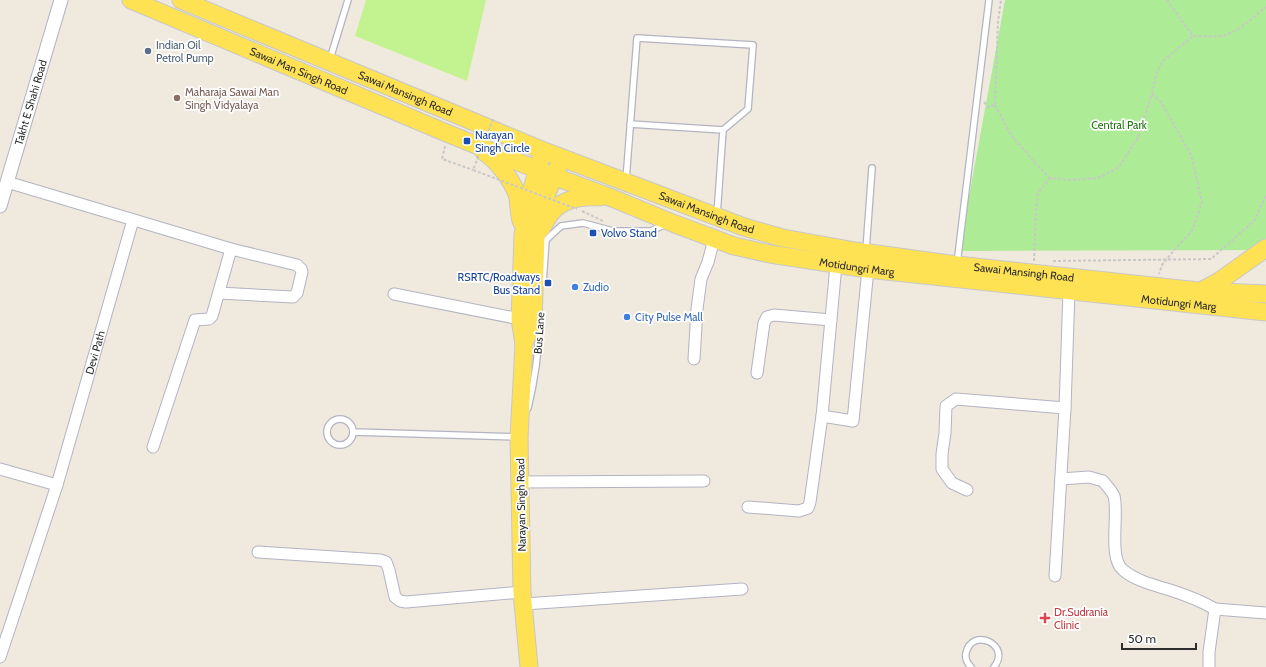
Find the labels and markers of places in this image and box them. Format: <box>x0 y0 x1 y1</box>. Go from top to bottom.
place label: Indian Oil Petrol Pump <box>156 38 214 65</box>
marker: Indian Oil Petrol Pump <box>143 46 153 56</box>
place label: Maharaja Sawai Man Singh Vidyalaya <box>185 85 279 112</box>
marker: Maharaja Sawai Man Singh Vidyalaya <box>172 93 182 103</box>
place label: Narayan Singh Circle <box>475 128 530 155</box>
marker: Narayan Singh Circle <box>462 136 472 146</box>
place label: Volvo Stand <box>601 226 657 240</box>
marker: Volvo Stand <box>588 228 598 238</box>
place label: RSRTC/Roadways Bus Stand <box>458 270 540 297</box>
marker: RSRTC/Roadways Bus Stand <box>543 278 553 288</box>
place label: Zudio <box>583 280 609 294</box>
marker: Zudio <box>570 282 580 292</box>
place label: City Pulse Mall <box>635 310 703 324</box>
marker: City Pulse Mall <box>622 312 632 322</box>
place label: Dr.Sudrania Clinic <box>1054 605 1109 632</box>
marker: Dr.Sudrania Clinic <box>1039 612 1051 624</box>

